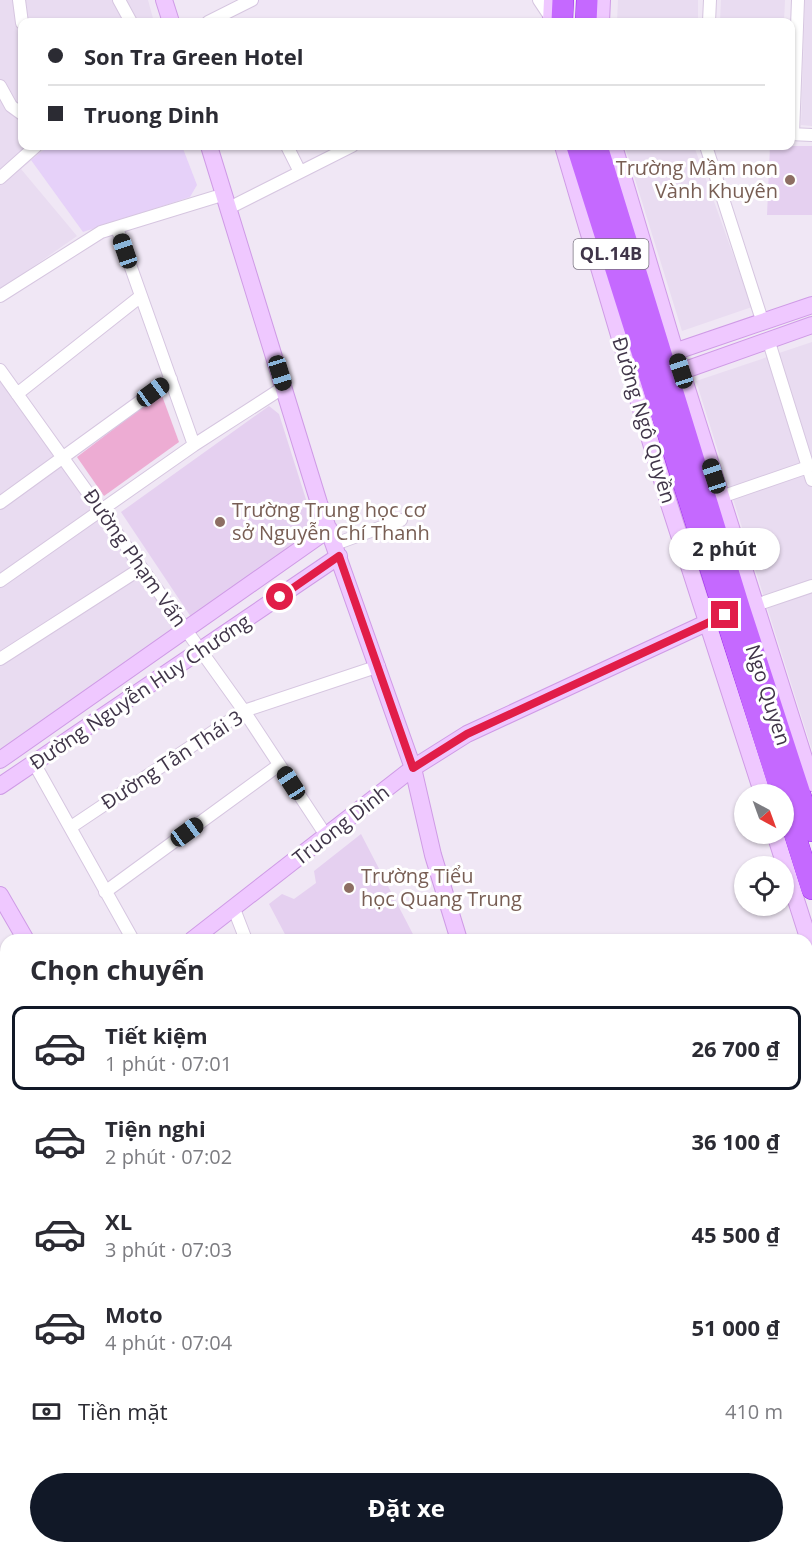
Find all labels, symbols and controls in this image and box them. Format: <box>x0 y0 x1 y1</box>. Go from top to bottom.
text: Son Tra Green Hotel <box>84 41 303 71</box>
text: Truong Dinh <box>84 99 219 129</box>
place label: Trường Mầm non Vành Khuyên <box>616 154 778 204</box>
marker: Trường Mầm non Vành Khuyên <box>783 173 797 187</box>
car <box>111 231 139 271</box>
road number: QL.14B <box>574 239 648 269</box>
street label: Đường Ngô Quyền <box>606 333 683 506</box>
car <box>667 351 695 391</box>
car <box>266 353 294 393</box>
car <box>133 374 173 410</box>
car <box>700 456 728 496</box>
street label: Đường Phạm Vấn <box>78 483 193 632</box>
place label: Trường Trung học cơ sở Nguyễn Chí Thanh <box>232 496 430 546</box>
marker: Trường Trung học cơ sở Nguyễn Chí Thanh <box>213 515 227 529</box>
callout: 2 phút <box>670 528 780 570</box>
text: 2 phút <box>692 535 757 562</box>
route start <box>266 583 293 610</box>
route end <box>711 601 738 628</box>
street label: Đường Nguyễn Huy Chương <box>24 607 256 776</box>
street label: Ngo Quyen <box>739 641 797 749</box>
street label: Đường Tân Thái 3 <box>96 704 248 816</box>
car <box>274 763 308 803</box>
street label: Truong Dinh <box>287 778 395 871</box>
north arrow <box>734 784 794 844</box>
map controls <box>734 784 794 916</box>
car <box>167 814 207 850</box>
button: locate <box>734 856 794 916</box>
place label: Trường Tiểu học Quang Trung <box>361 862 522 912</box>
marker: Trường Tiểu học Quang Trung <box>342 881 356 895</box>
text: Chọn chuyến <box>30 951 205 988</box>
text: Tiết kiệm <box>105 1020 208 1050</box>
icon: car <box>33 1021 87 1075</box>
text: 26 700 ₫ <box>691 1033 780 1063</box>
text: 1 phút · 07:01 <box>105 1050 232 1077</box>
text: Tiện nghi <box>105 1113 206 1143</box>
icon: car <box>33 1114 87 1168</box>
text: 36 100 ₫ <box>691 1126 780 1156</box>
text: 2 phút · 07:02 <box>105 1143 232 1170</box>
text: XL <box>105 1206 132 1236</box>
icon: car <box>33 1207 87 1261</box>
text: 45 500 ₫ <box>691 1219 780 1249</box>
text: 3 phút · 07:03 <box>105 1236 232 1263</box>
text: Moto <box>105 1299 163 1329</box>
icon: car <box>33 1300 87 1354</box>
text: 51 000 ₫ <box>691 1312 780 1342</box>
text: 4 phút · 07:04 <box>105 1329 232 1356</box>
icon: cash <box>30 1395 63 1428</box>
text: Tiền mặt <box>78 1396 168 1426</box>
text: 410 m <box>725 1398 783 1425</box>
button: Đặt xe <box>30 1473 783 1542</box>

